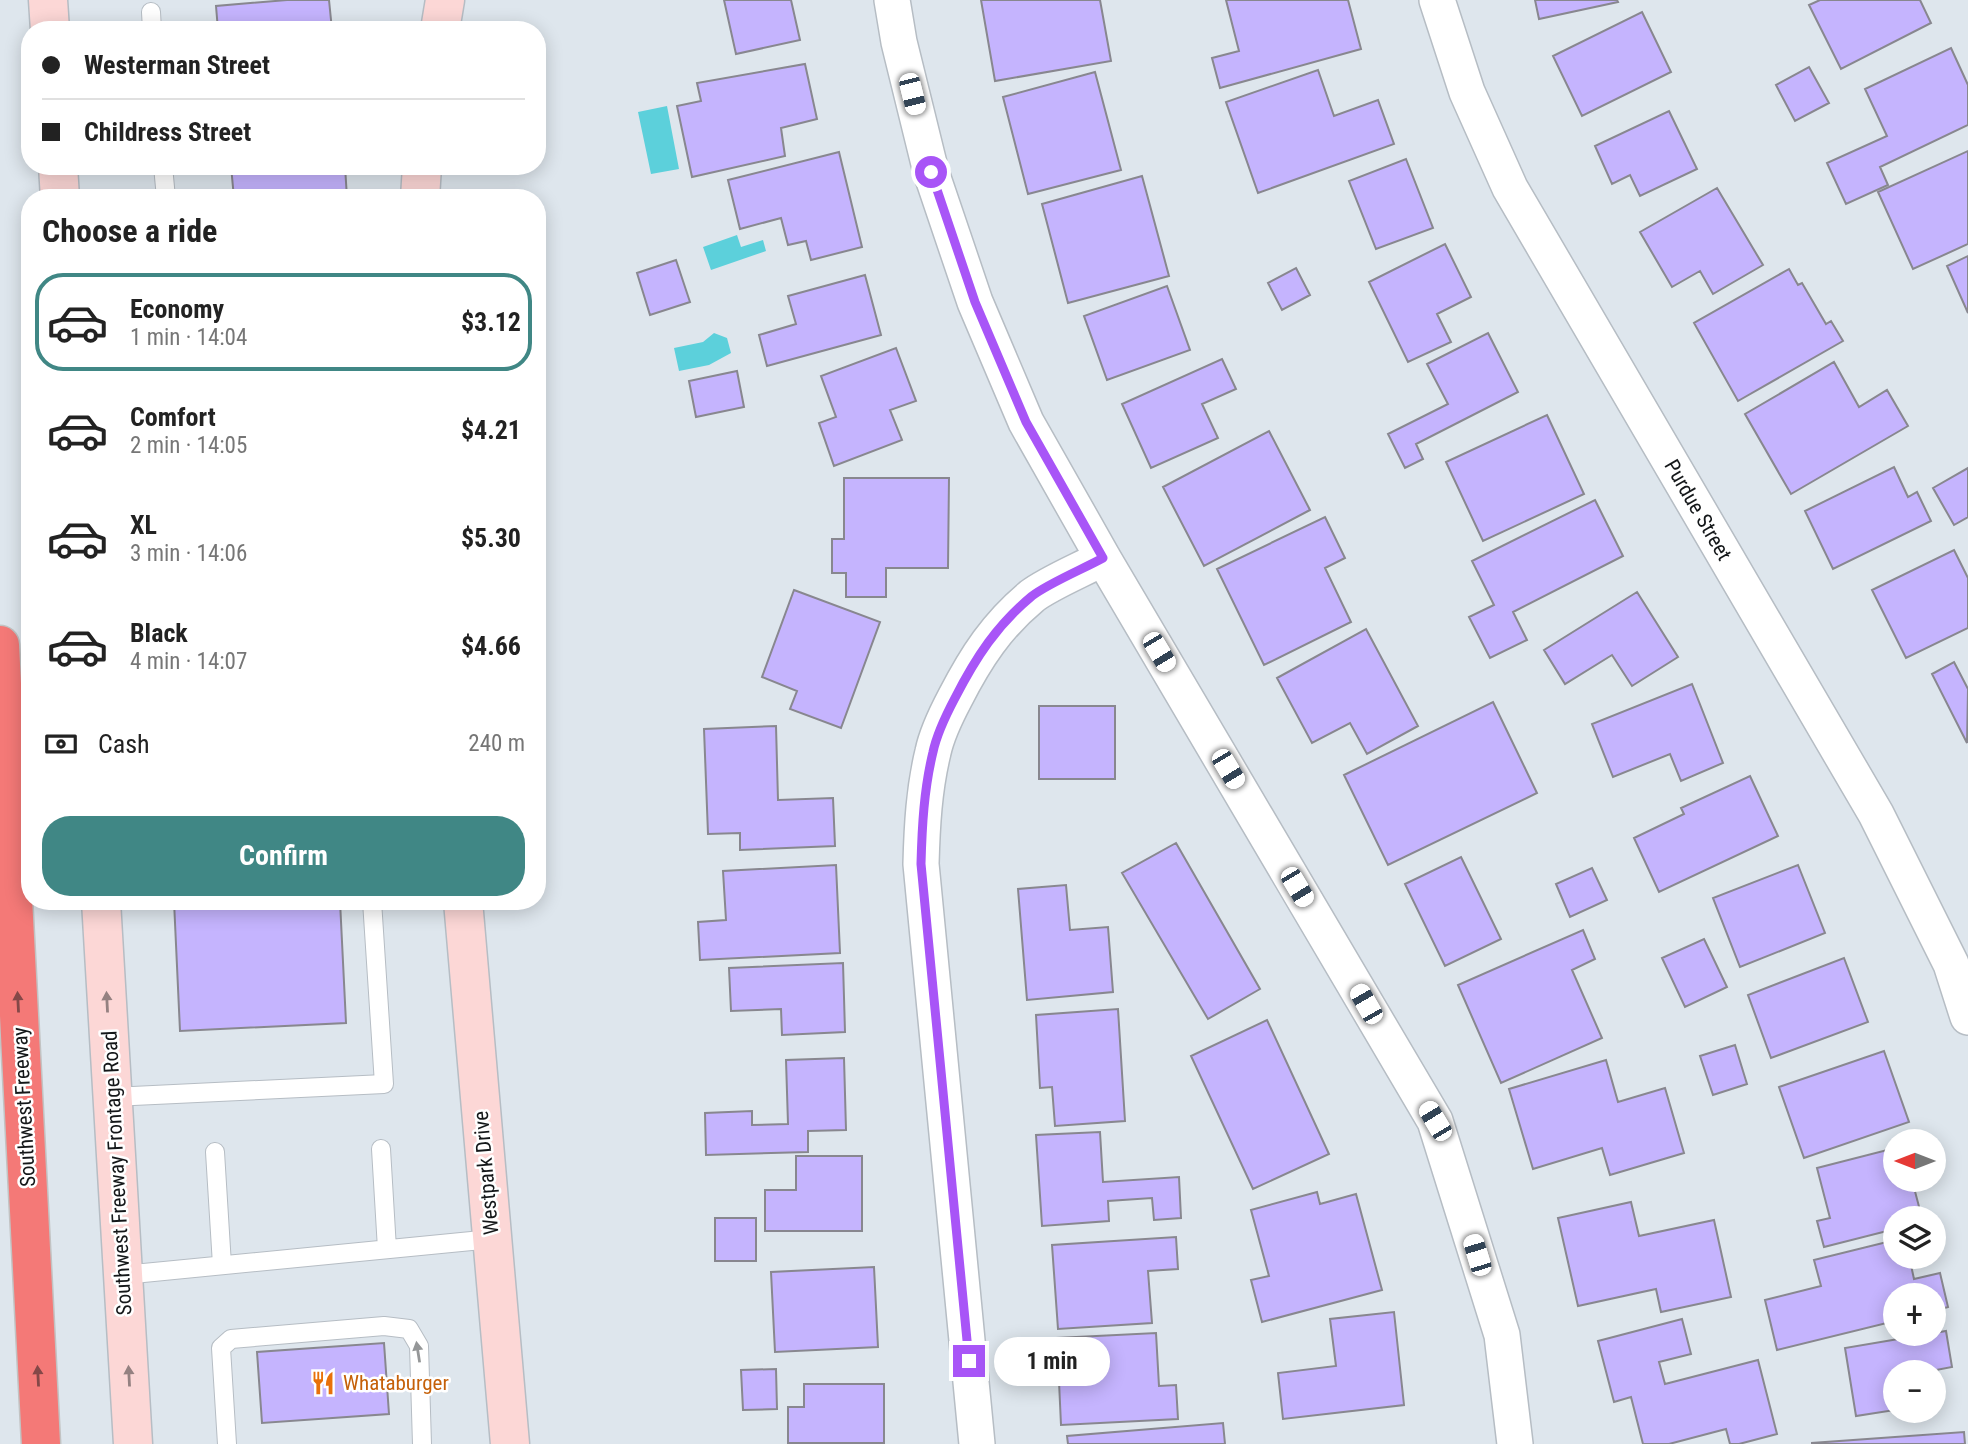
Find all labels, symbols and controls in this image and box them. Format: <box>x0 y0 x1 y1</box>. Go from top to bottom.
text: Westerman Street <box>84 50 270 80</box>
car <box>897 71 928 117</box>
text: Childress Street <box>84 117 251 147</box>
route start <box>915 156 947 188</box>
text: Choose a ride <box>42 212 217 250</box>
icon: car <box>46 291 109 354</box>
text: Economy <box>130 294 224 324</box>
text: $3.12 <box>461 307 521 337</box>
text: 1 min · 14:04 <box>130 324 247 351</box>
icon: car <box>46 399 109 462</box>
text: Comfort <box>130 402 216 432</box>
text: $4.21 <box>461 415 521 445</box>
text: 2 min · 14:05 <box>130 432 247 459</box>
street label: Purdue Street <box>1659 455 1737 565</box>
icon: car <box>46 507 109 570</box>
text: XL <box>130 510 157 540</box>
text: $5.30 <box>461 523 521 553</box>
text: 3 min · 14:06 <box>130 540 247 567</box>
icon: car <box>46 615 109 678</box>
text: Black <box>130 618 188 648</box>
car <box>1140 629 1179 675</box>
text: $4.66 <box>461 631 521 661</box>
text: 4 min · 14:07 <box>130 648 247 675</box>
icon: cash <box>42 725 80 763</box>
text: Cash <box>98 729 150 759</box>
text: 240 m <box>468 730 525 757</box>
car <box>1209 746 1248 792</box>
button: Confirm <box>42 816 525 896</box>
car <box>1278 864 1317 910</box>
car <box>1347 981 1386 1027</box>
one-way arrow <box>13 991 24 1013</box>
one-way arrow <box>101 991 112 1013</box>
street label: Southwest Freeway <box>8 1026 40 1188</box>
street label: Southwest Freeway Frontage Road <box>98 1030 136 1316</box>
car <box>1416 1098 1455 1144</box>
street label: Westpark Drive <box>469 1110 503 1236</box>
north arrow <box>1883 1129 1946 1192</box>
map controls <box>1883 1129 1946 1423</box>
button: layers <box>1883 1206 1946 1269</box>
car <box>1461 1232 1494 1278</box>
button: + <box>1883 1283 1946 1346</box>
callout: 1 min <box>993 1336 1109 1386</box>
one-way arrow <box>412 1341 423 1363</box>
route end <box>953 1345 985 1377</box>
text: 1 min <box>1026 1348 1078 1375</box>
button: − <box>1883 1360 1946 1423</box>
one-way arrow <box>32 1365 43 1387</box>
one-way arrow <box>123 1365 134 1387</box>
restaurant icon: Whataburger <box>309 1369 337 1397</box>
place label: Whataburger <box>343 1371 449 1395</box>

